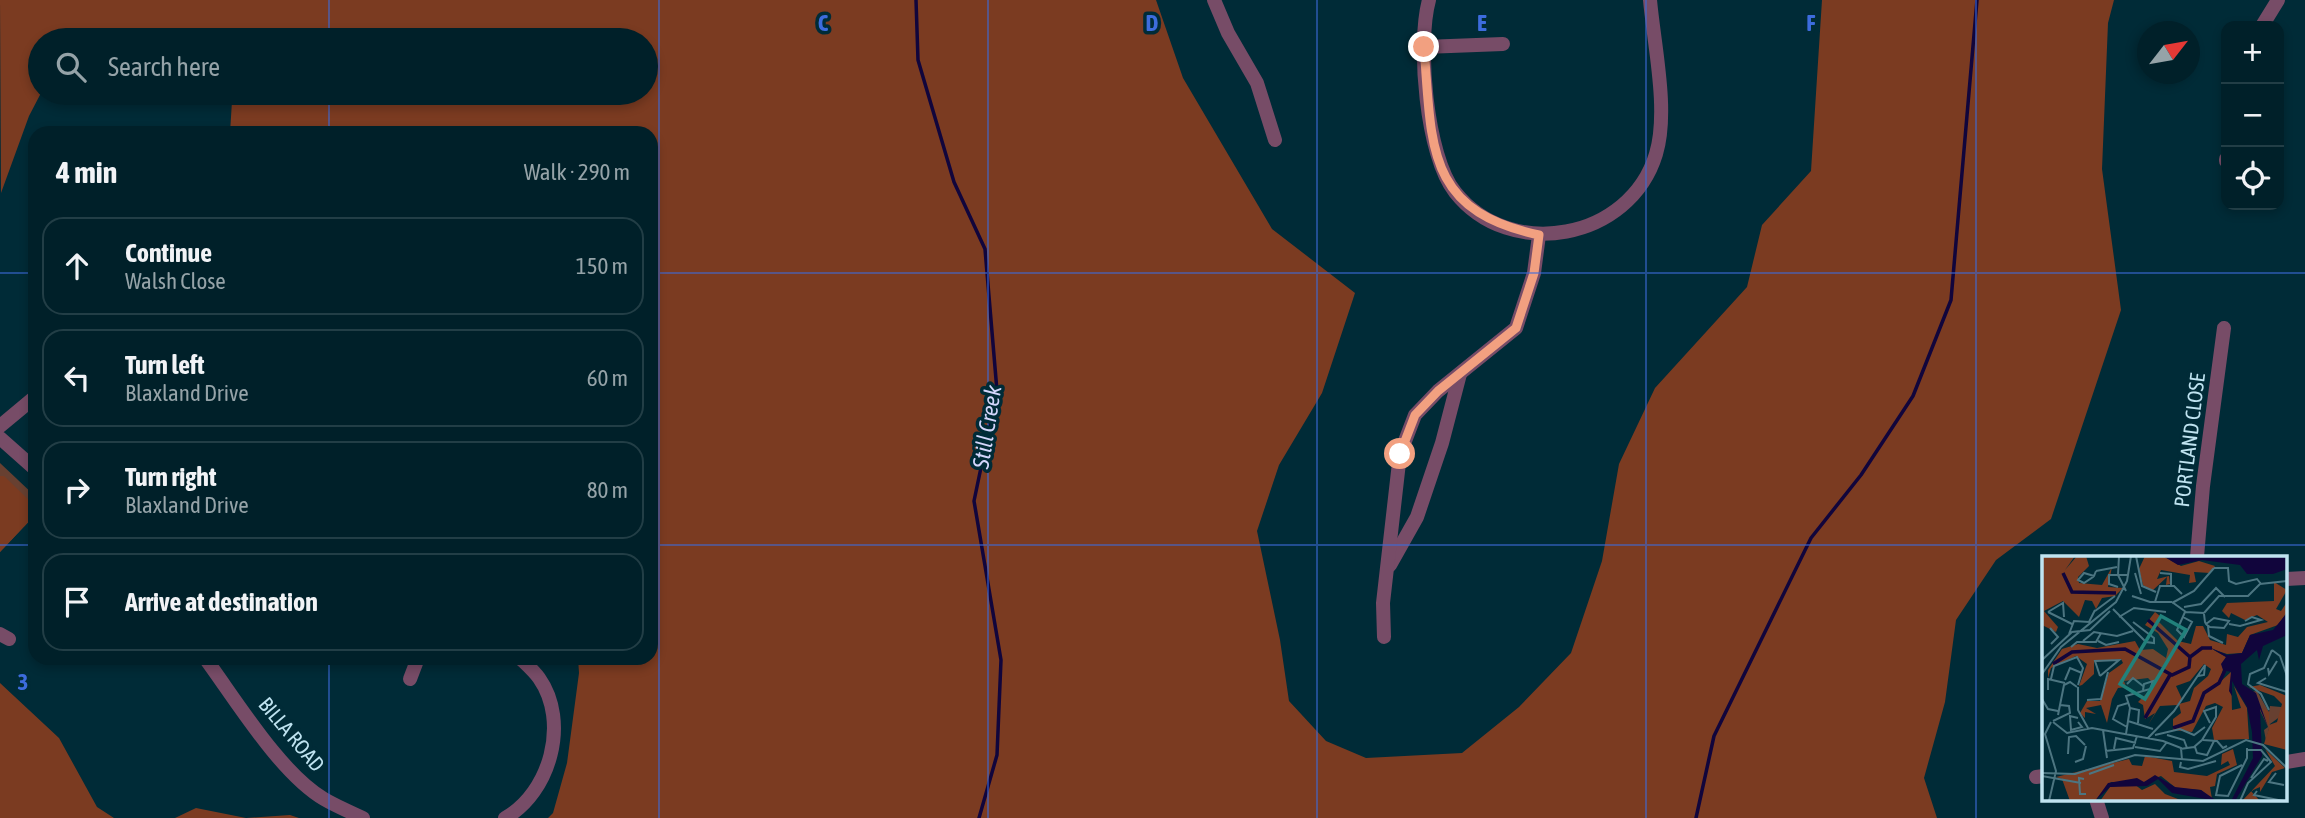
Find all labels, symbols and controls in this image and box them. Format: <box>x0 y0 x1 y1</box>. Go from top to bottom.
text: C <box>818 10 829 36</box>
text: D <box>1146 10 1159 36</box>
text: E <box>1477 10 1487 36</box>
text: F <box>1806 10 1816 36</box>
north arrow <box>2137 21 2200 84</box>
map controls <box>2221 21 2284 210</box>
button: + <box>2221 21 2284 84</box>
search box <box>28 28 658 105</box>
route end <box>1408 31 1439 62</box>
icon: search <box>52 48 90 86</box>
text: Search here <box>108 52 220 82</box>
button: − <box>2221 84 2284 147</box>
button: locate <box>2221 147 2284 210</box>
text: 4 min <box>56 155 117 189</box>
text: Walk · 290 m <box>524 159 630 185</box>
text: Continue <box>125 238 212 268</box>
icon: ahead <box>58 247 96 285</box>
text: 150 m <box>576 253 628 279</box>
text: Walsh Close <box>125 268 226 294</box>
text: Turn left <box>125 350 205 380</box>
icon: left <box>58 359 96 397</box>
text: 60 m <box>587 365 628 391</box>
street label: PORTLAND CLOSE <box>2169 372 2209 508</box>
text: Blaxland Drive <box>125 380 249 406</box>
water label: Still Creek <box>967 383 1007 471</box>
route start <box>1384 438 1415 469</box>
text: Turn right <box>125 462 216 492</box>
icon: right <box>58 471 96 509</box>
text: 80 m <box>587 477 628 503</box>
text: Blaxland Drive <box>125 492 249 518</box>
inset map <box>2042 556 2288 800</box>
icon: arrive <box>58 583 96 621</box>
text: Arrive at destination <box>125 587 318 617</box>
text: 3 <box>18 669 28 695</box>
street label: BILLA ROAD <box>254 692 330 776</box>

